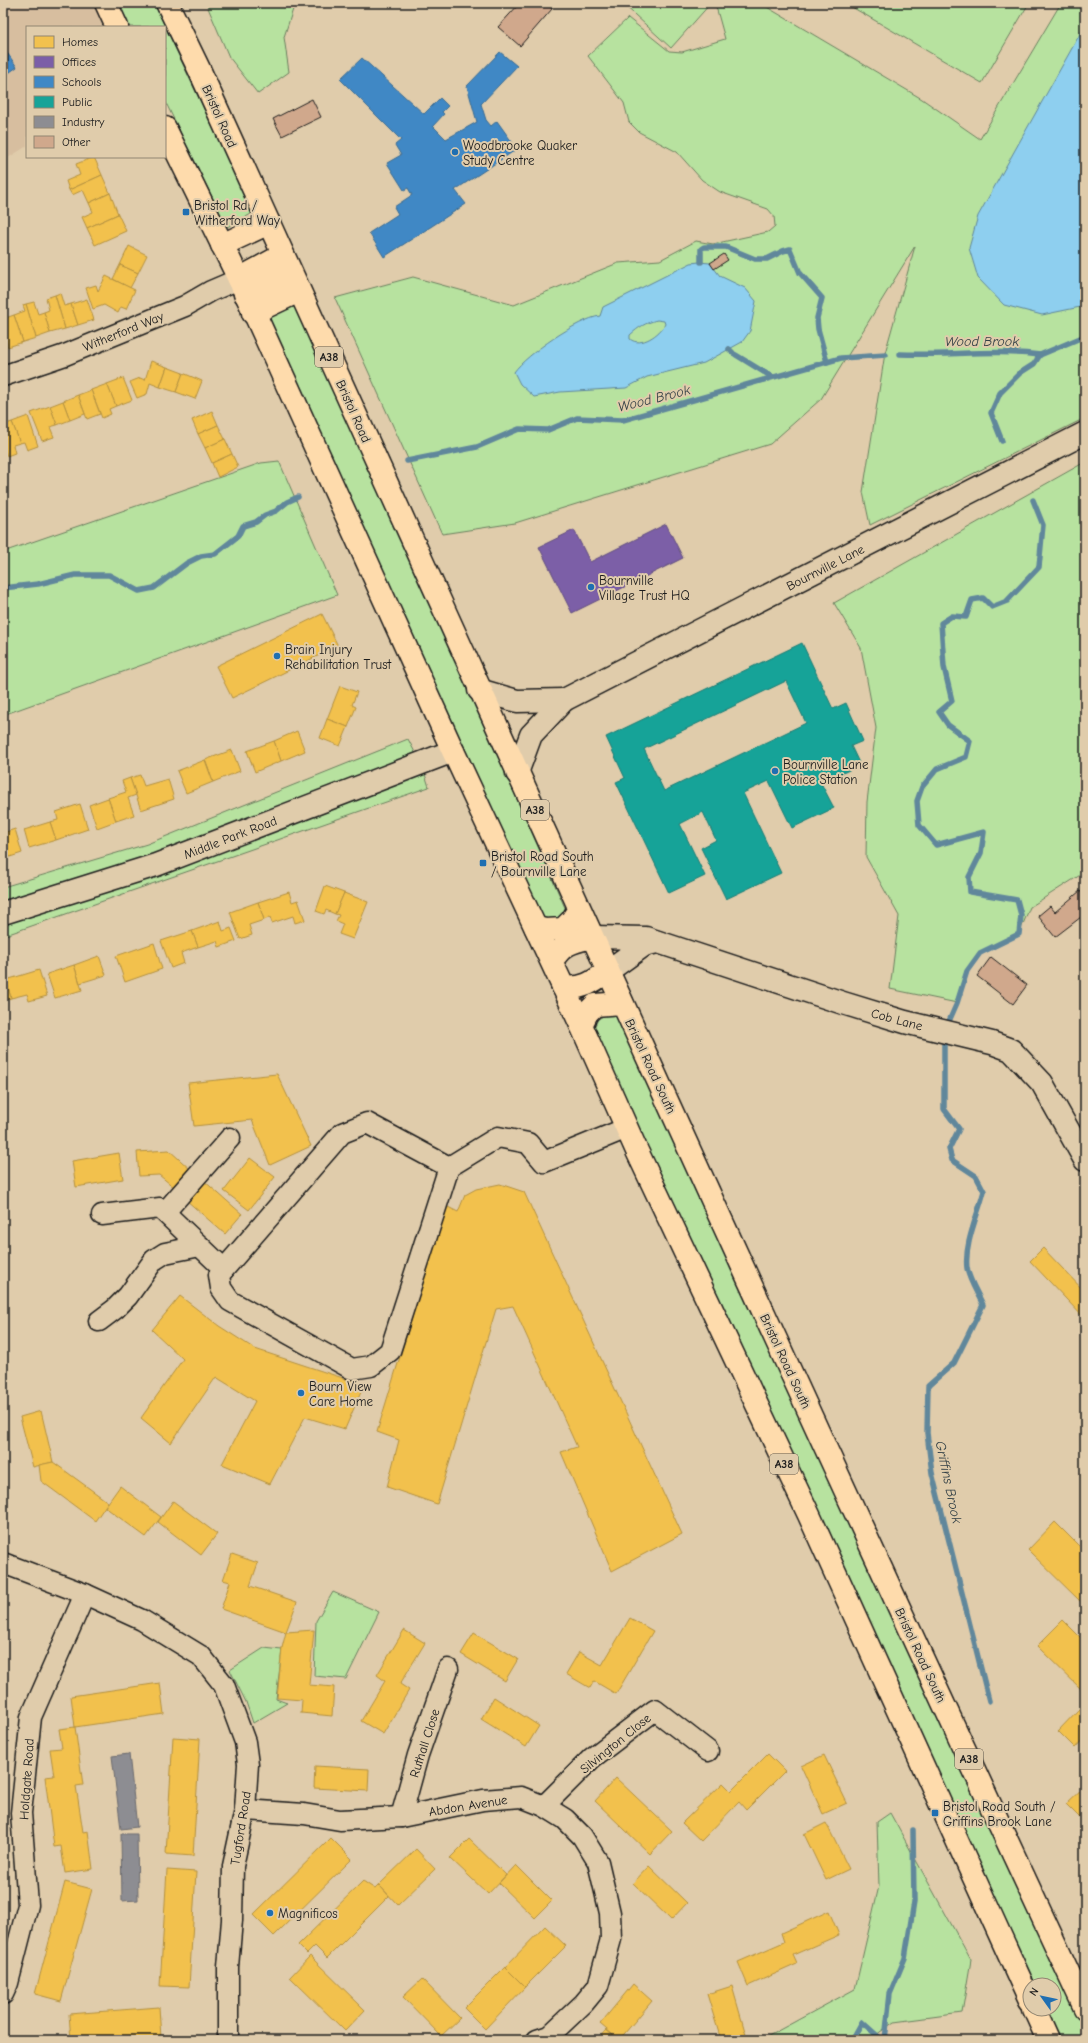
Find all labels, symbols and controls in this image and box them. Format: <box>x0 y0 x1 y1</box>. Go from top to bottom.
legend <box>26 26 166 158</box>
text: Homes <box>62 35 98 49</box>
text: Offices <box>62 55 96 69</box>
text: Schools <box>62 75 101 89</box>
street label: Bristol Road <box>199 83 240 150</box>
text: Public <box>62 95 93 109</box>
text: Industry <box>62 115 105 129</box>
text: Other <box>62 135 91 149</box>
place label: Woodbrooke Quaker Study Centre <box>463 138 578 168</box>
marker: Woodbrooke Quaker Study Centre <box>450 147 460 157</box>
place label: Bristol Rd / Witherford Way <box>194 198 280 228</box>
marker: Bristol Rd / Witherford Way <box>181 207 191 217</box>
street label: Witherford Way <box>81 308 166 354</box>
water label: Wood Brook <box>945 333 1019 350</box>
road number: A38 <box>315 347 343 367</box>
street label: Bristol Road <box>333 378 374 445</box>
water label: Wood Brook <box>616 381 692 416</box>
street label: Bournville Lane <box>784 541 867 594</box>
place label: Bournville Village Trust HQ <box>599 573 690 603</box>
marker: Bournville Village Trust HQ <box>586 582 596 592</box>
place label: Brain Injury Rehabilitation Trust <box>285 642 393 672</box>
marker: Brain Injury Rehabilitation Trust <box>272 651 282 661</box>
place label: Bournville Lane Police Station <box>783 757 869 787</box>
marker: Bournville Lane Police Station <box>770 766 780 776</box>
road number: A38 <box>521 800 549 820</box>
street label: Middle Park Road <box>181 813 279 862</box>
place label: Bristol Road South / Bournville Lane <box>491 849 594 879</box>
marker: Bristol Road South / Bournville Lane <box>478 858 488 868</box>
street label: Cob Lane <box>869 1005 925 1034</box>
street label: Bristol Road South <box>622 1016 679 1116</box>
street label: Bristol Road South <box>757 1311 814 1411</box>
place label: Bourn View Care Home <box>309 1379 373 1409</box>
marker: Bourn View Care Home <box>296 1388 306 1398</box>
water label: Griffins Brook <box>931 1439 966 1525</box>
road number: A38 <box>770 1454 798 1474</box>
street label: Bristol Road South <box>892 1605 949 1705</box>
street label: Ruthall Close <box>406 1706 443 1779</box>
street label: Silvington Close <box>577 1710 654 1776</box>
street label: Holdgate Road <box>16 1738 37 1820</box>
road number: A38 <box>955 1749 983 1769</box>
street label: Tugford Road <box>227 1790 254 1866</box>
street label: Abdon Avenue <box>428 1792 509 1819</box>
place label: Bristol Road South / Griffins Brook Lane <box>943 1799 1056 1829</box>
marker: Bristol Road South / Griffins Brook Lane <box>930 1808 940 1818</box>
place label: Magnificos <box>278 1906 338 1921</box>
marker: Magnificos <box>265 1908 275 1918</box>
north arrow <box>1022 1977 1062 2017</box>
text: N <box>1027 1985 1041 1998</box>

